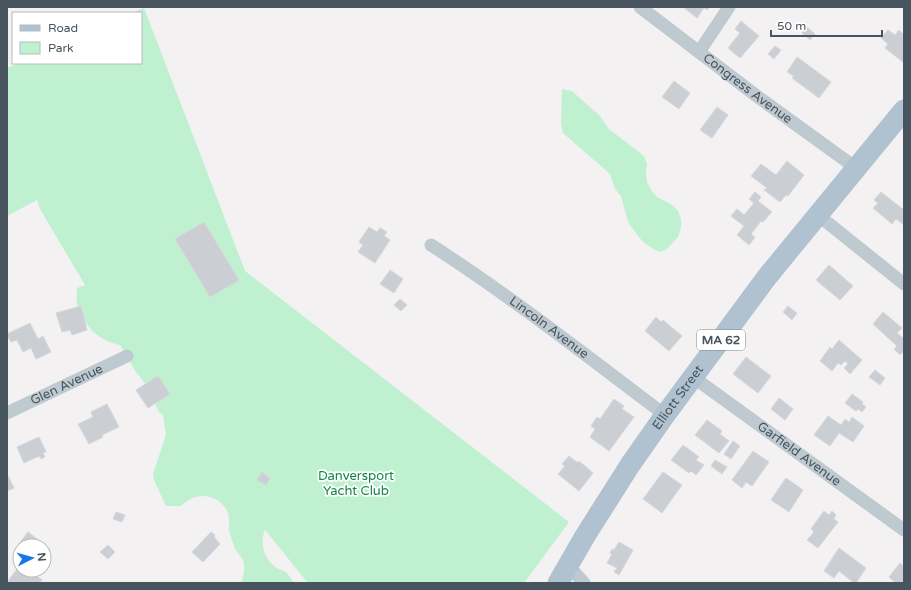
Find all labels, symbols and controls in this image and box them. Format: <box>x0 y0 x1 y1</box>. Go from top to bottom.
legend <box>12 12 142 64</box>
scale bar <box>771 12 882 38</box>
text: 50 m <box>777 19 806 33</box>
text: Road <box>48 21 78 35</box>
text: Park <box>48 41 74 55</box>
street label: Congress Avenue <box>700 50 795 127</box>
street label: Lincoln Avenue <box>506 293 592 362</box>
road number: MA 62 <box>697 330 745 350</box>
street label: Glen Avenue <box>28 361 105 409</box>
street label: Elliott Street <box>649 362 707 433</box>
street label: Garfield Avenue <box>754 418 844 489</box>
park label: Danversport Yacht Club <box>318 468 394 499</box>
north arrow <box>12 538 52 578</box>
text: N <box>35 552 48 562</box>

